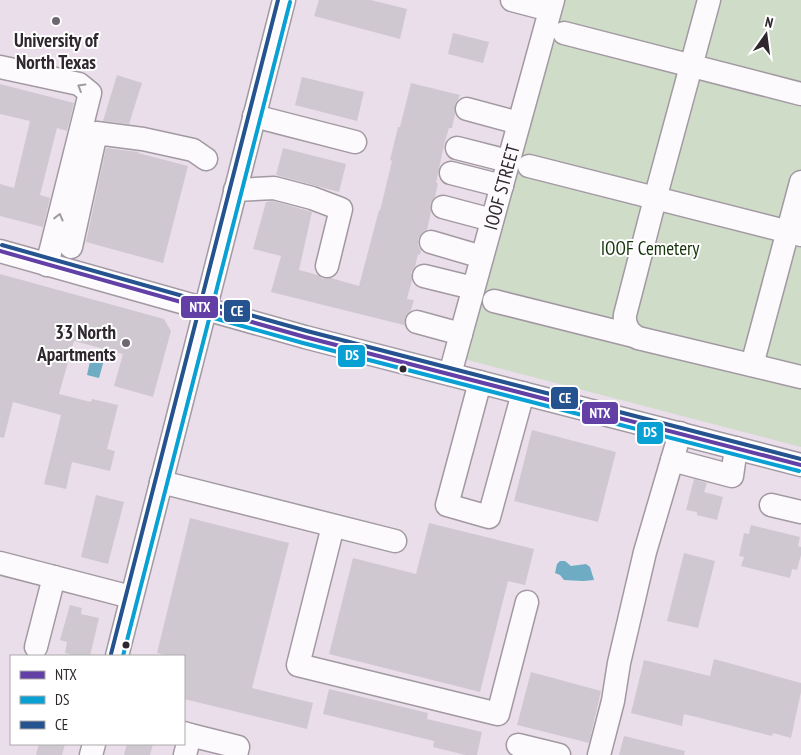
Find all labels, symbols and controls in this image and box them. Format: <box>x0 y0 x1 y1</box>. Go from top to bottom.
north arrow <box>741 10 791 60</box>
text: N <box>763 13 775 32</box>
marker: University of North Texas <box>50 15 62 27</box>
place label: University of North Texas <box>14 28 99 74</box>
one-way arrow <box>78 84 87 94</box>
street label: IOOF STREET <box>478 141 525 232</box>
one-way arrow <box>53 213 64 222</box>
park label: IOOF Cemetery <box>601 236 700 260</box>
line badge: NTX <box>180 295 219 319</box>
text: NTX <box>189 298 211 316</box>
line badge: CE <box>223 299 251 323</box>
text: CE <box>231 302 243 320</box>
place label: 33 North Apartments <box>36 320 116 366</box>
marker: 33 North Apartments <box>120 337 132 349</box>
line badge: DS <box>337 344 366 368</box>
text: DS <box>345 346 359 364</box>
unlabelled marker <box>398 364 408 374</box>
line badge: CE <box>550 386 579 410</box>
text: CE <box>559 389 571 407</box>
line badge: NTX <box>581 401 619 425</box>
text: NTX <box>589 404 611 422</box>
line badge: DS <box>636 421 664 445</box>
text: DS <box>643 423 657 441</box>
unlabelled marker <box>121 640 131 650</box>
legend <box>10 655 185 745</box>
text: NTX <box>55 665 77 684</box>
text: DS <box>55 690 69 709</box>
text: CE <box>55 715 68 734</box>

